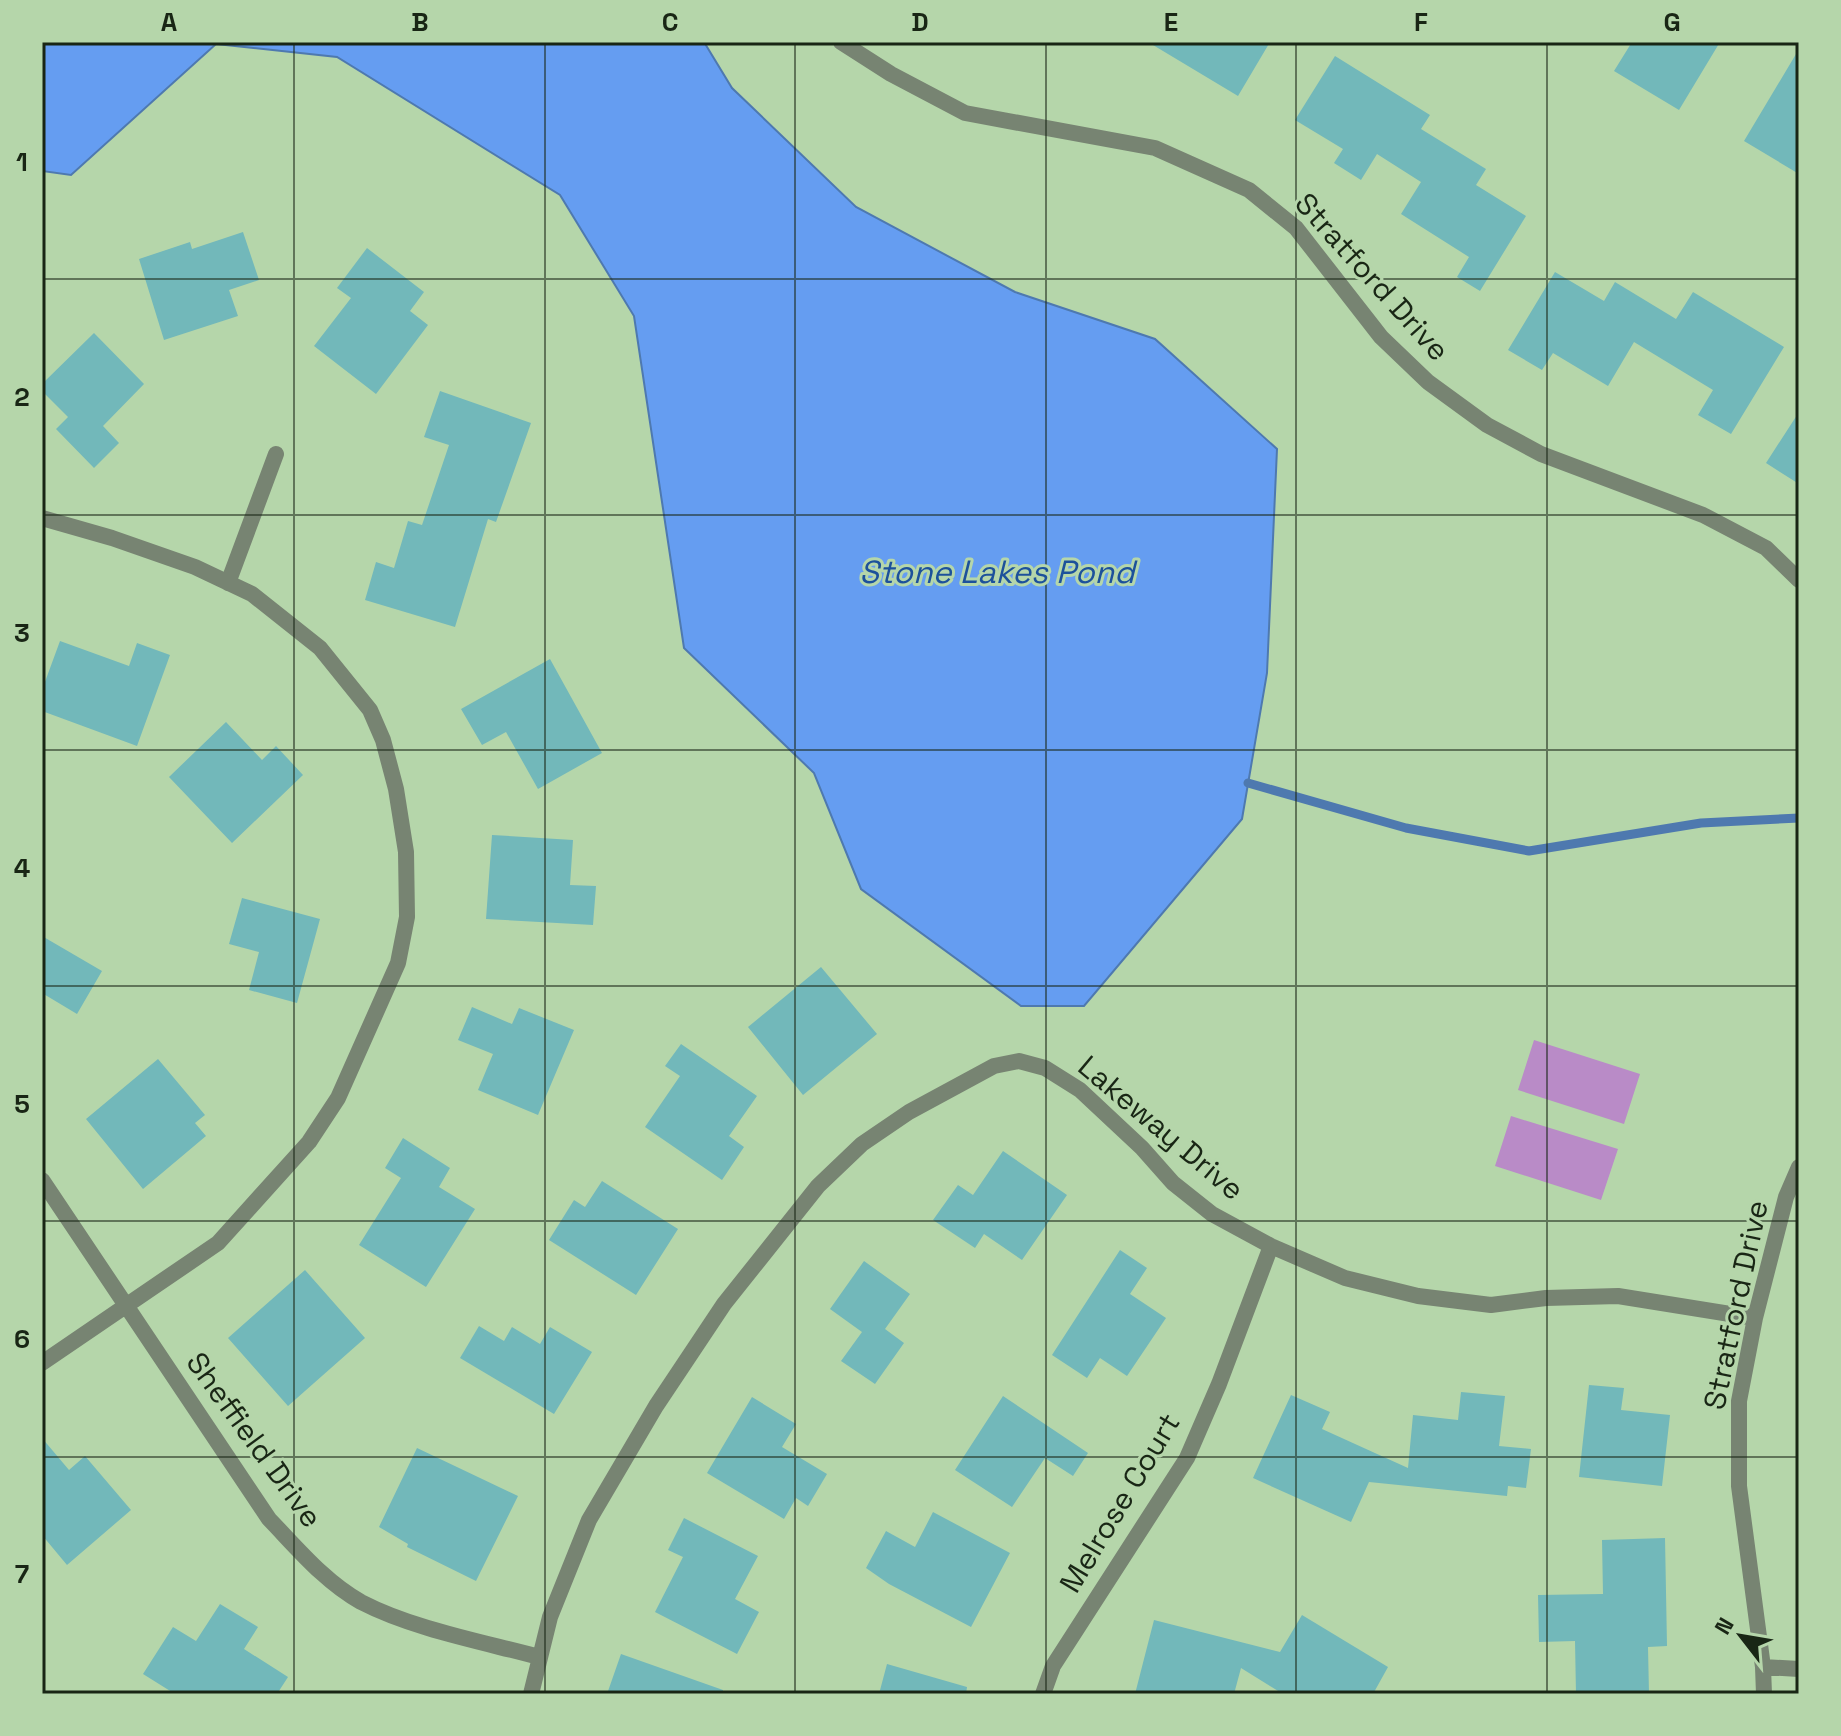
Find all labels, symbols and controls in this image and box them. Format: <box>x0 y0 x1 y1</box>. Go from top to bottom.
text: A <box>161 5 178 39</box>
text: B <box>411 5 429 39</box>
text: C <box>662 5 678 39</box>
text: D <box>911 5 929 39</box>
text: E <box>1164 5 1178 39</box>
text: F <box>1414 5 1428 39</box>
text: G <box>1663 5 1681 39</box>
text: 1 <box>16 145 28 179</box>
street label: Stratford Drive <box>1287 184 1458 369</box>
text: 2 <box>14 380 30 414</box>
water label: Stone Lakes Pond <box>859 552 1138 592</box>
text: 3 <box>14 616 30 650</box>
text: 4 <box>14 851 30 885</box>
street label: Lakeway Drive <box>1070 1047 1252 1208</box>
text: 5 <box>14 1087 30 1121</box>
street label: Stratford Drive <box>1694 1197 1777 1413</box>
text: 6 <box>14 1322 30 1356</box>
street label: Sheffield Drive <box>178 1344 331 1535</box>
street label: Melrose Court <box>1051 1406 1189 1600</box>
text: 7 <box>15 1557 29 1591</box>
north arrow <box>1701 1596 1781 1676</box>
text: N <box>1708 1612 1740 1639</box>

